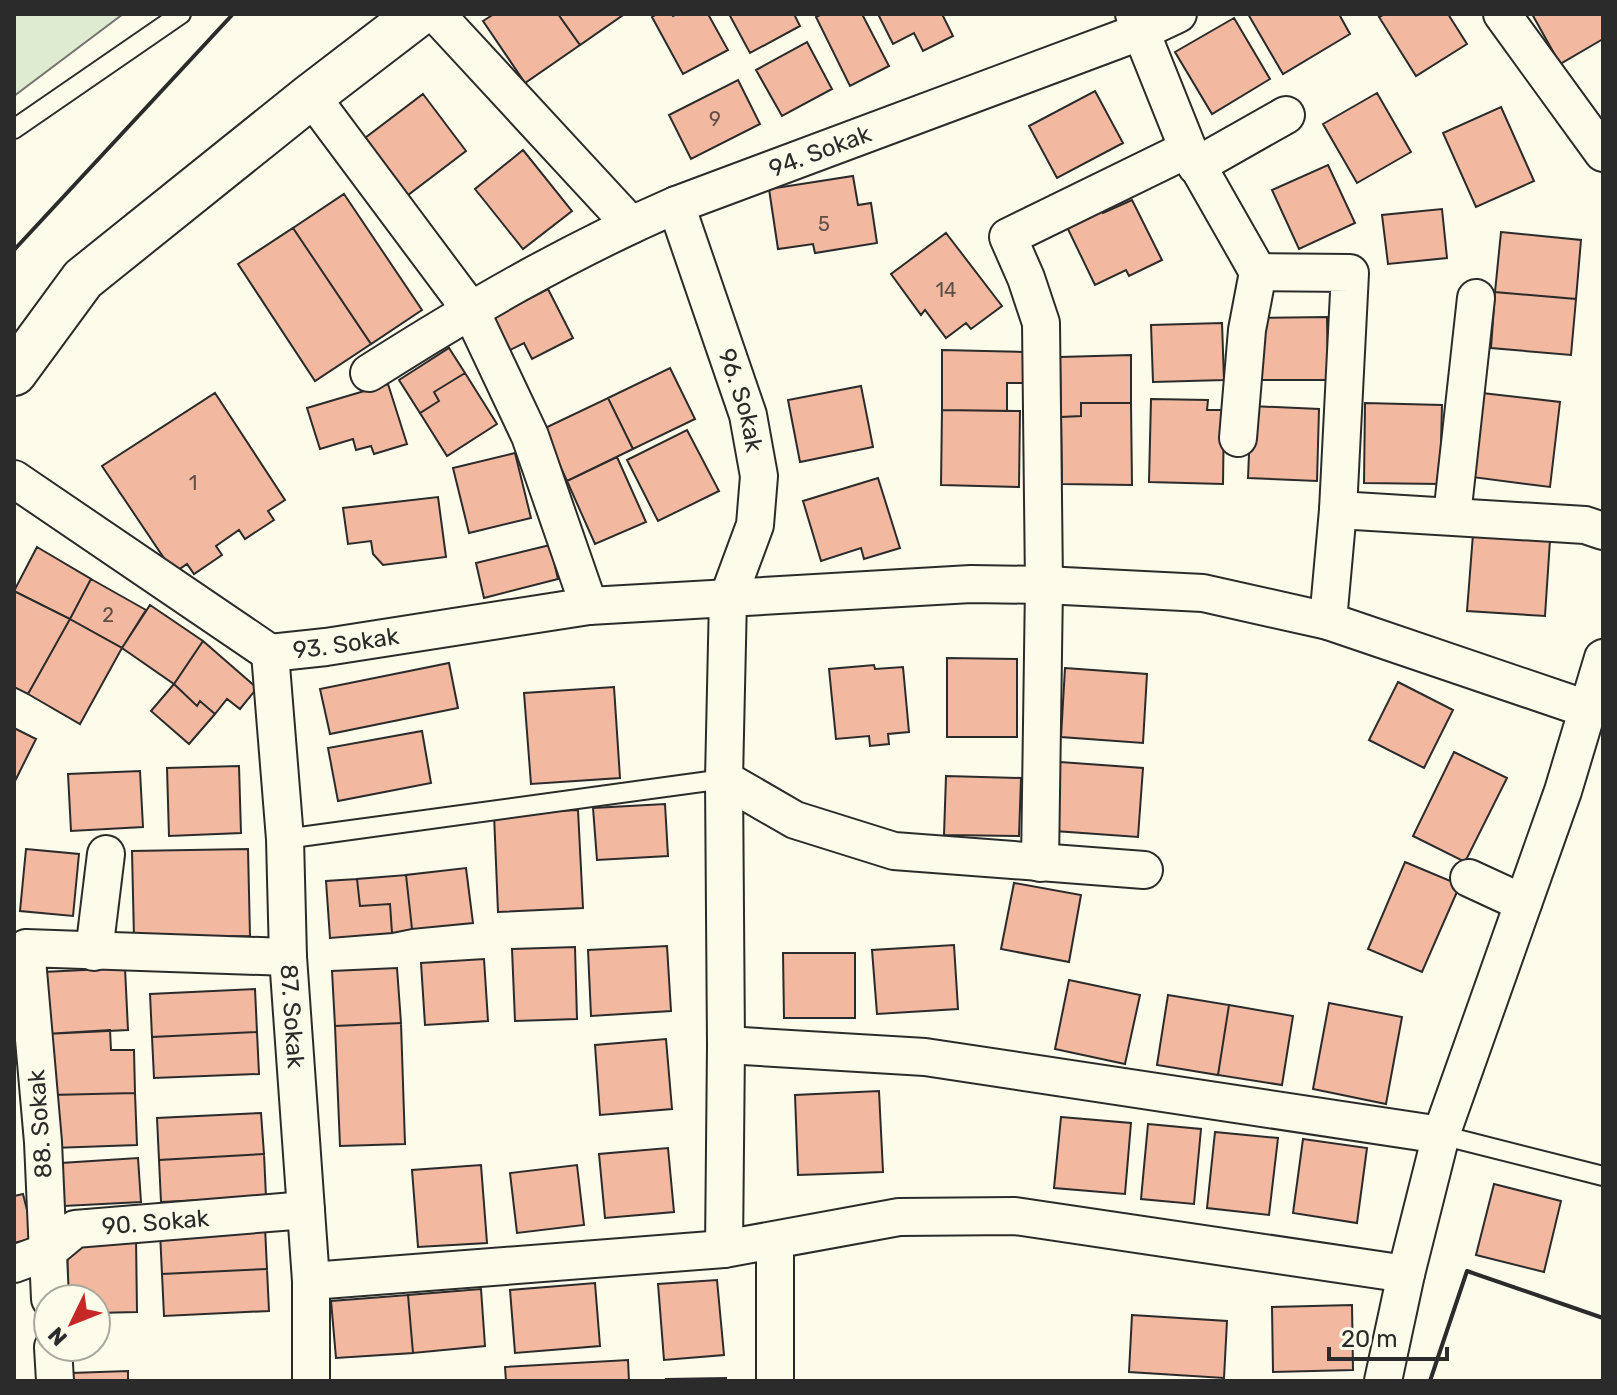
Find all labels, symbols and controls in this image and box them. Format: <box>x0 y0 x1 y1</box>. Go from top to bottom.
house number: 9 <box>709 107 721 131</box>
street label: 94. Sokak <box>765 119 875 183</box>
house number: 5 <box>818 212 830 236</box>
house number: 14 <box>936 278 956 302</box>
street label: 96. Sokak <box>712 345 769 455</box>
house number: 1 <box>189 471 197 495</box>
house number: 2 <box>102 603 114 627</box>
street label: 93. Sokak <box>291 622 401 664</box>
street label: 87. Sokak <box>275 963 310 1070</box>
street label: 88. Sokak <box>22 1068 58 1179</box>
street label: 90. Sokak <box>101 1204 211 1241</box>
north arrow <box>32 1283 112 1363</box>
scale bar <box>1329 1311 1447 1361</box>
text: N <box>42 1321 73 1351</box>
text: 20 m <box>1341 1325 1398 1353</box>

